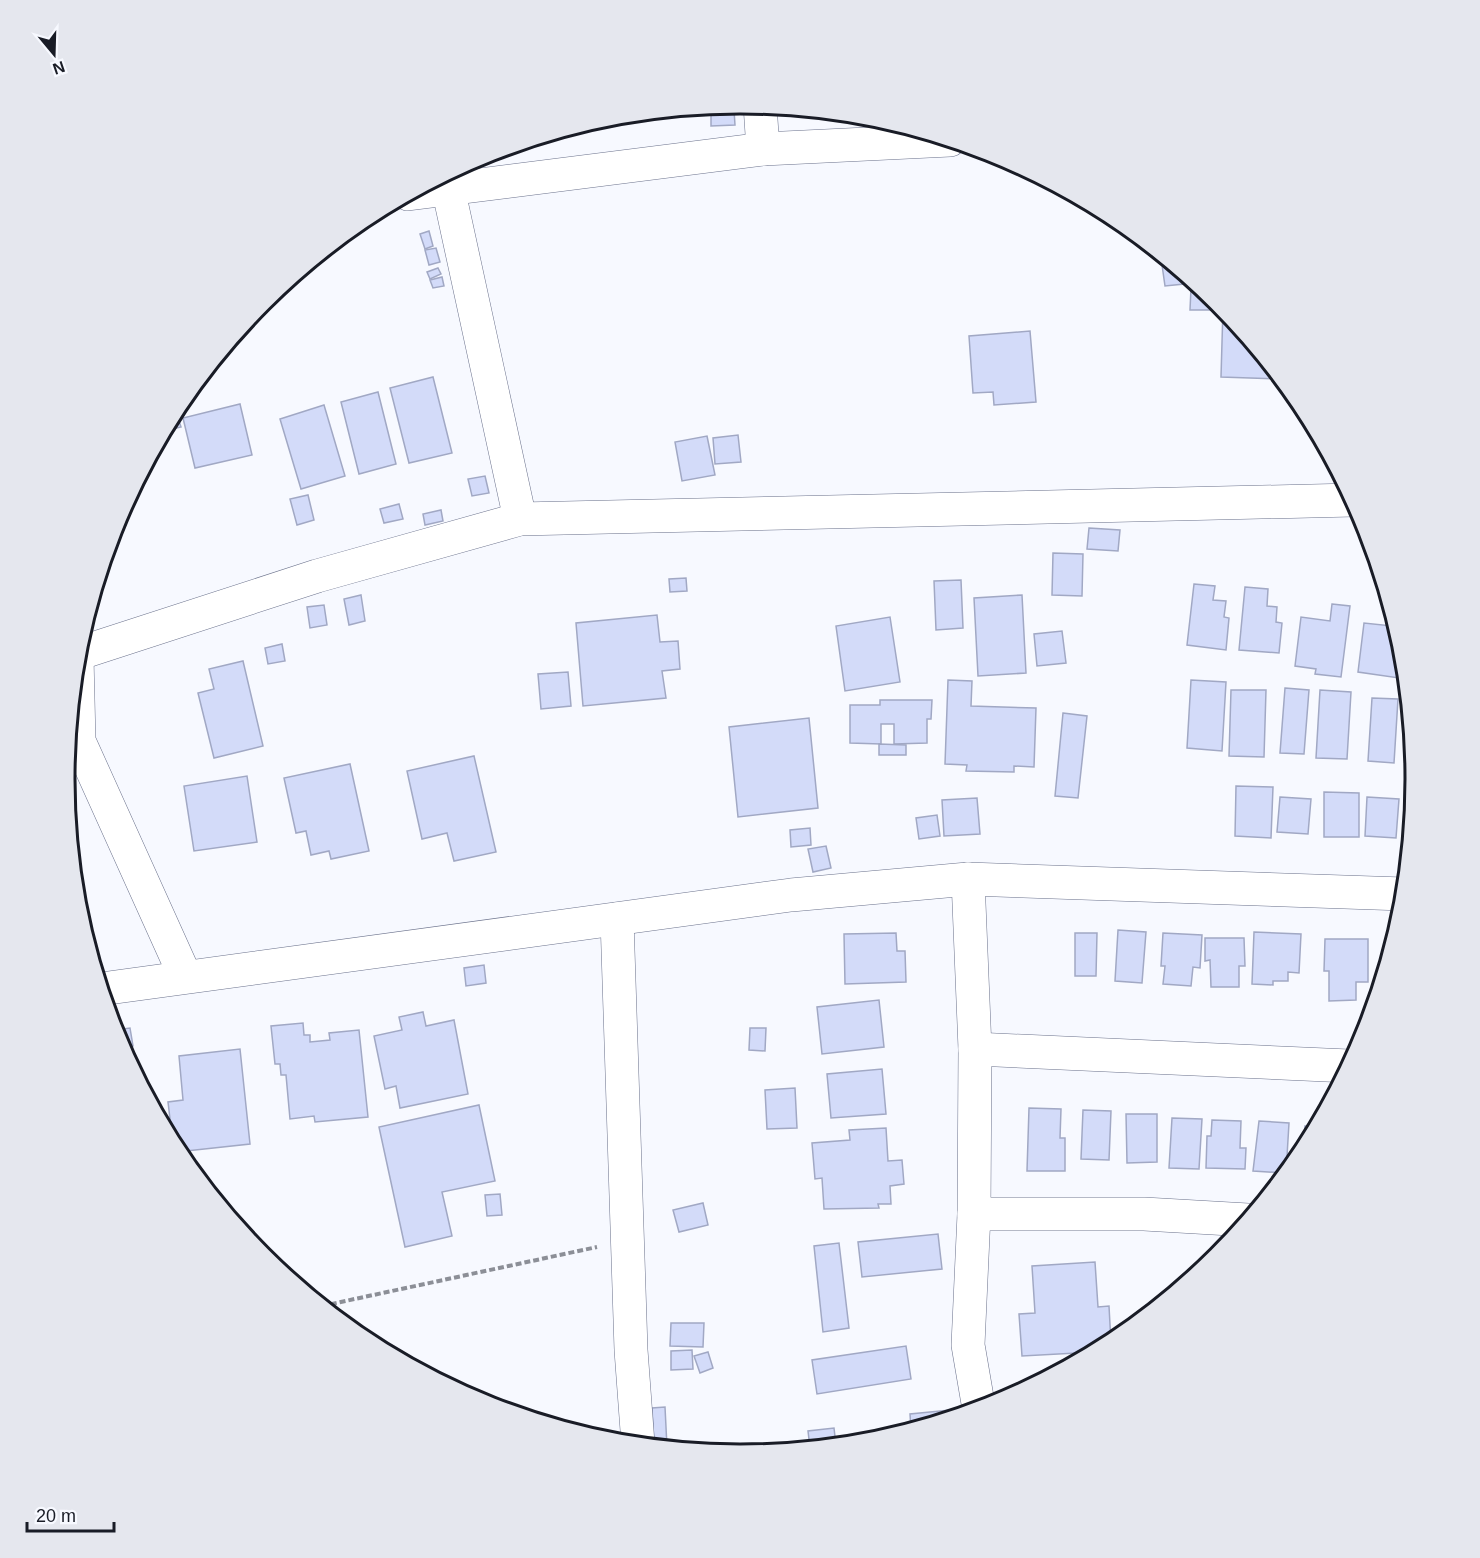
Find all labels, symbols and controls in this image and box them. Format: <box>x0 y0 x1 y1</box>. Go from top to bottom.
north arrow <box>24 24 84 84</box>
text: N <box>50 58 67 78</box>
scale bar <box>27 1495 114 1533</box>
text: 20 m <box>36 1506 76 1526</box>

